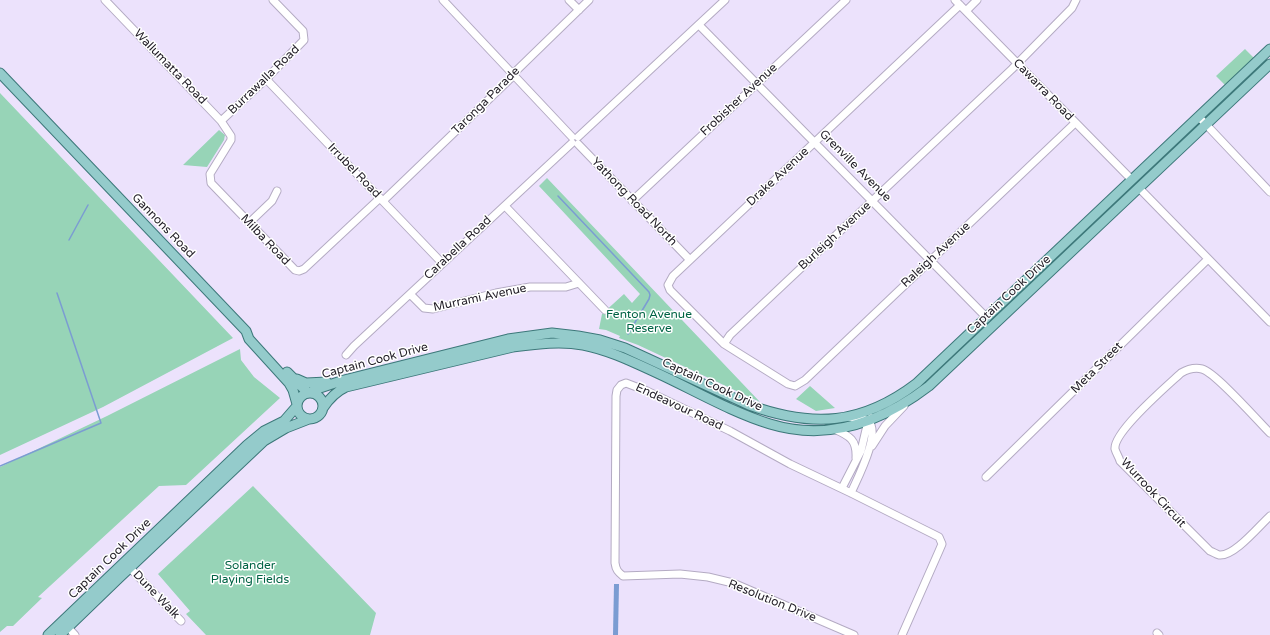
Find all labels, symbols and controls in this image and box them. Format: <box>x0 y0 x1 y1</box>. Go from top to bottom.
street label: Wallumatta Road <box>131 27 209 107</box>
street label: Burrawalla Road <box>225 42 303 118</box>
street label: Cawarra Road <box>1010 56 1076 124</box>
street label: Frobisher Avenue <box>698 61 780 139</box>
street label: Taronga Parade <box>449 64 523 138</box>
street label: Grenville Avenue <box>816 127 894 205</box>
street label: Irrubel Road <box>324 141 384 201</box>
street label: Drake Avenue <box>744 145 812 209</box>
street label: Yathong Road North <box>588 155 680 249</box>
street label: Gannons Road <box>129 191 197 261</box>
street label: Burleigh Avenue <box>796 199 874 273</box>
street label: Milba Road <box>237 212 293 268</box>
street label: Carabella Road <box>421 213 495 283</box>
street label: Raleigh Avenue <box>899 219 973 291</box>
street label: Captain Cook Drive <box>964 252 1054 338</box>
street label: Murrami Avenue <box>432 281 528 315</box>
park label: Fenton Avenue Reserve <box>606 308 692 336</box>
street label: Meta Street <box>1068 339 1126 397</box>
street label: Captain Cook Drive <box>320 340 430 382</box>
street label: Captain Cook Drive <box>659 355 765 415</box>
street label: Endeavour Road <box>633 380 725 434</box>
street label: Wurrook Circuit <box>1117 455 1189 531</box>
street label: Captain Cook Drive <box>66 516 154 602</box>
park label: Solander Playing Fields <box>211 559 289 587</box>
street label: Dune Walk <box>130 568 182 622</box>
street label: Resolution Drive <box>726 577 818 625</box>

